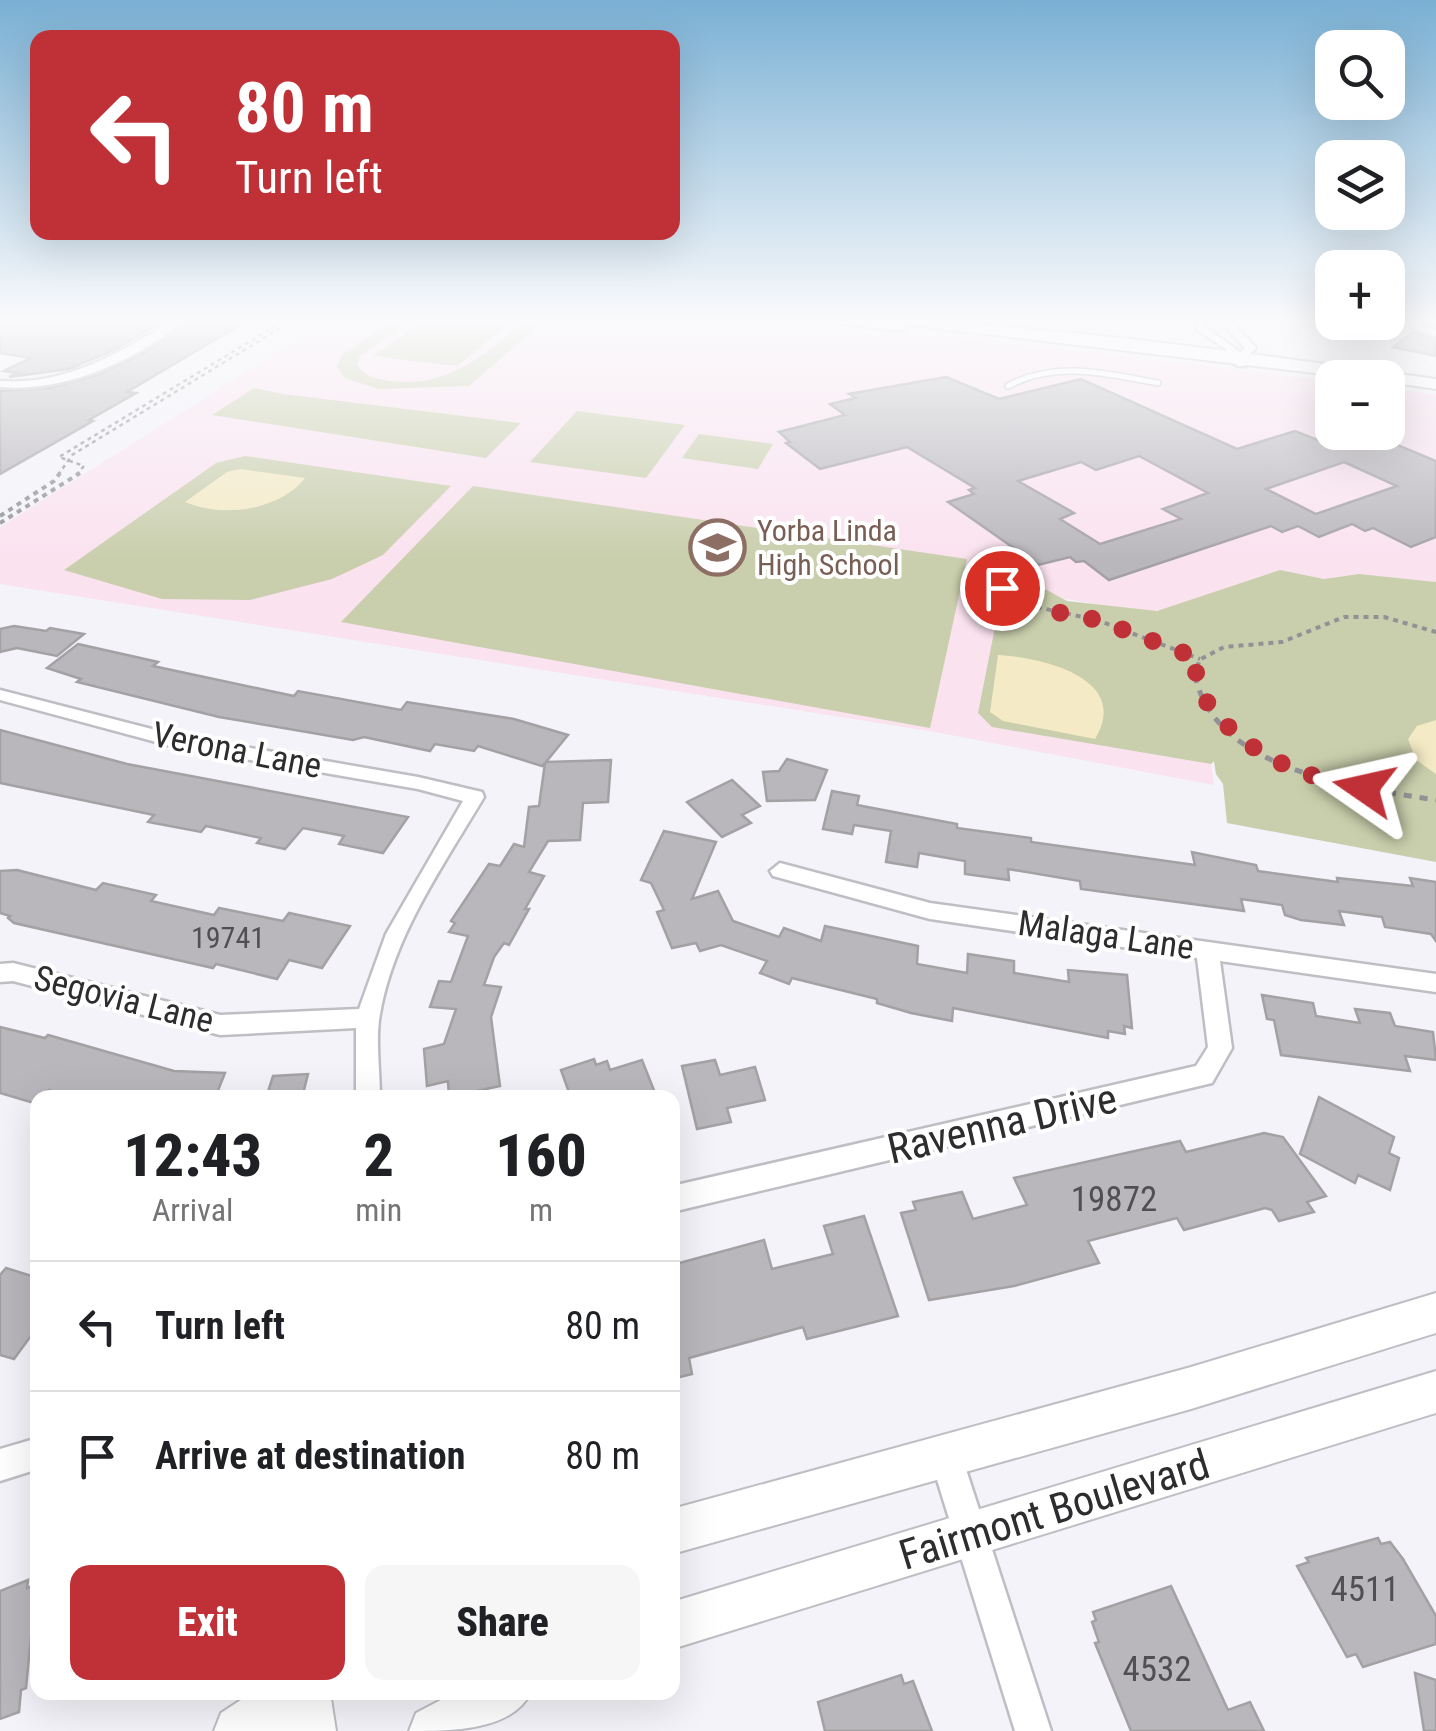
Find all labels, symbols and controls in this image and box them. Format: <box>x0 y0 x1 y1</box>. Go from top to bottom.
map controls <box>1315 30 1405 450</box>
button: search <box>1315 30 1405 120</box>
text: 80 m <box>235 67 374 149</box>
icon: left <box>70 70 200 200</box>
button: layers <box>1315 140 1405 230</box>
text: Turn left <box>235 151 383 204</box>
button: + <box>1315 250 1405 340</box>
button: − <box>1315 360 1405 450</box>
place label: Yorba Linda High School <box>757 513 900 582</box>
school or university icon: Yorba Linda High School <box>688 518 748 578</box>
pin <box>960 546 1045 631</box>
icon: arrive <box>975 561 1030 616</box>
street label: Verona Lane <box>149 714 325 787</box>
position arrow <box>1312 736 1416 840</box>
street label: Malaga Lane <box>1016 903 1196 968</box>
house number: 19741 <box>191 920 265 955</box>
street label: Segovia Lane <box>30 957 218 1042</box>
street label: Ravenna Drive <box>883 1073 1121 1174</box>
text: 12:43 <box>123 1120 262 1191</box>
text: 2 <box>363 1120 394 1191</box>
text: 160 <box>495 1120 587 1191</box>
house number: 19872 <box>1071 1179 1157 1220</box>
text: Arrival <box>152 1191 233 1229</box>
text: min <box>355 1191 402 1229</box>
text: m <box>529 1191 553 1229</box>
icon: left <box>70 1299 125 1354</box>
text: Turn left <box>155 1304 285 1348</box>
text: 80 m <box>565 1304 640 1348</box>
icon: arrive <box>70 1429 125 1484</box>
text: Arrive at destination <box>155 1434 465 1478</box>
text: 80 m <box>565 1434 640 1478</box>
street label: Fairmont Boulevard <box>893 1439 1215 1580</box>
button: Exit <box>70 1565 345 1680</box>
button: Share <box>365 1565 640 1680</box>
house number: 4511 <box>1330 1569 1400 1610</box>
house number: 4532 <box>1122 1649 1192 1690</box>

